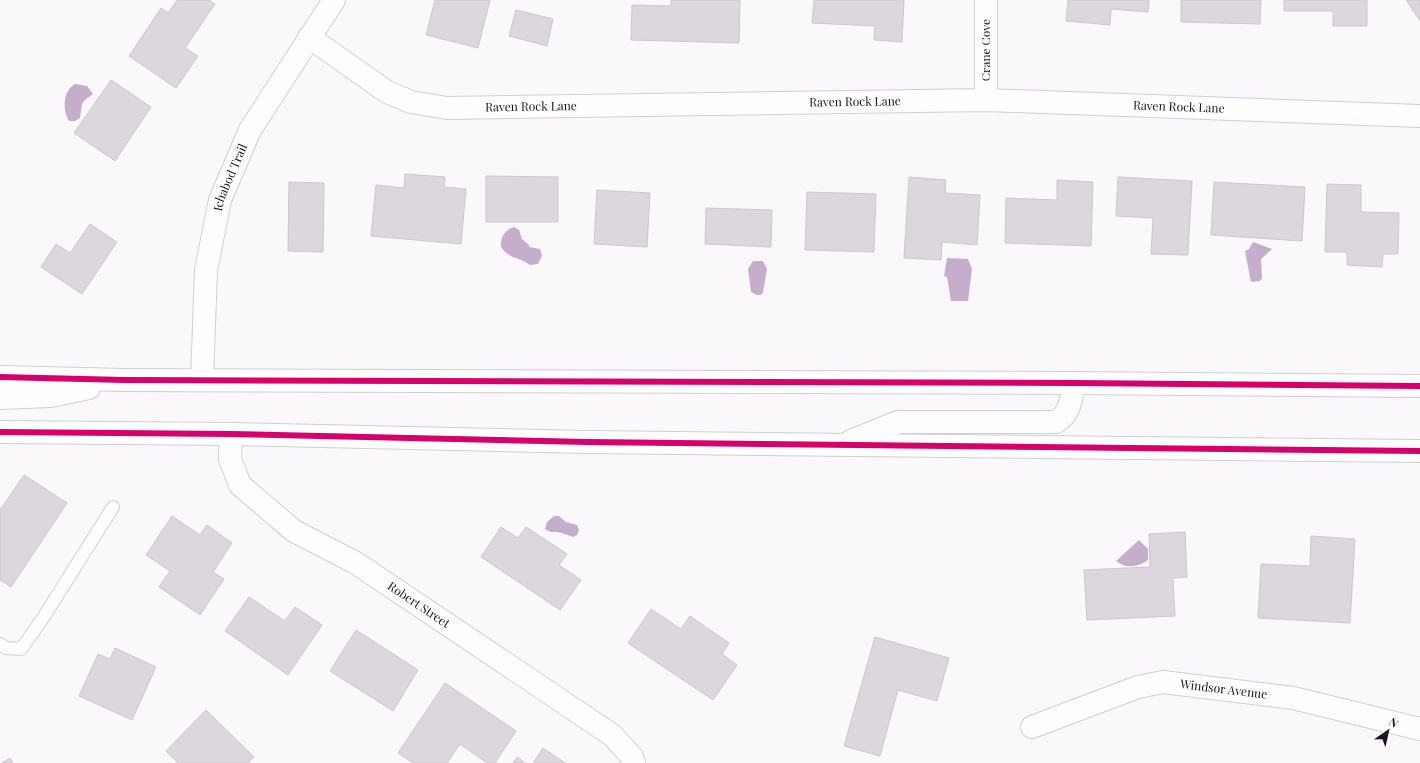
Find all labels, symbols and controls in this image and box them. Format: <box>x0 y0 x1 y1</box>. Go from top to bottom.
street label: Crane Cove <box>977 19 993 81</box>
street label: Raven Rock Lane <box>809 92 901 110</box>
street label: Raven Rock Lane <box>1133 96 1225 116</box>
street label: Raven Rock Lane <box>485 97 577 114</box>
street label: Ichabod Trail <box>209 141 250 212</box>
street label: Robert Street <box>385 578 454 631</box>
street label: Windsor Avenue <box>1178 675 1268 702</box>
north arrow <box>1368 711 1408 751</box>
text: N <box>1386 714 1401 731</box>

